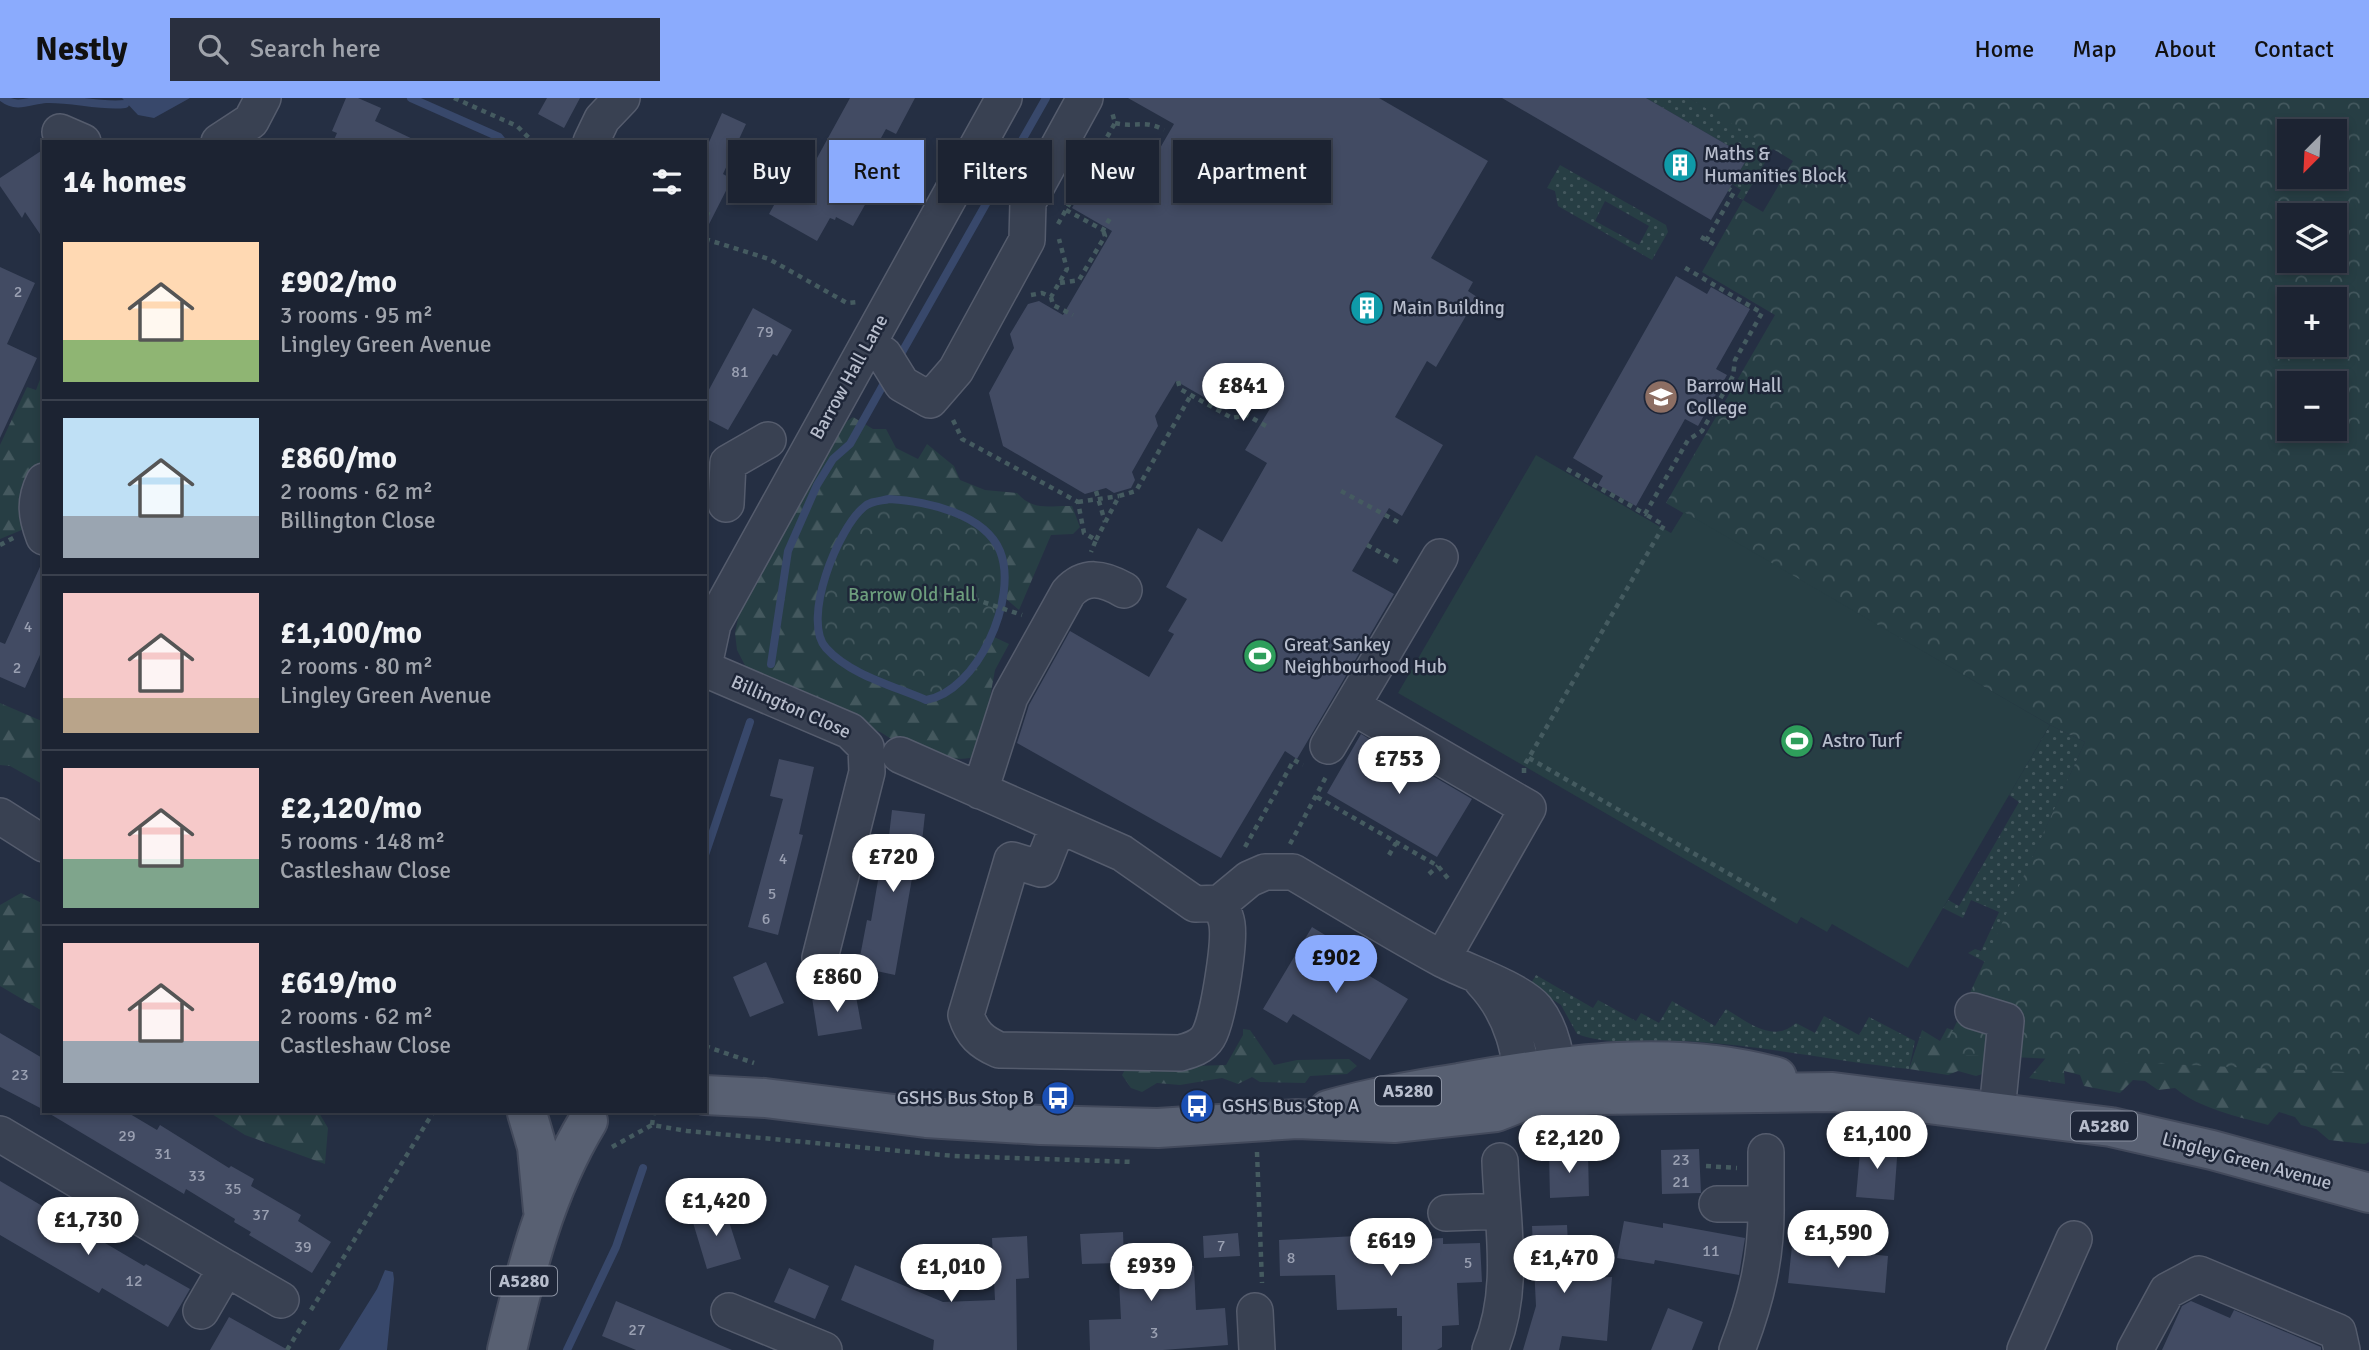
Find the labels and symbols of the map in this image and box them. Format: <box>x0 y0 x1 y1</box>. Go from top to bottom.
north arrow <box>2277 119 2347 189</box>
place label: Maths & Humanities Block <box>1704 142 1847 188</box>
building icon: Maths & Humanities Block <box>1661 146 1699 184</box>
house number: 2 <box>14 282 22 302</box>
building icon: Main Building <box>1348 289 1386 327</box>
place label: Main Building <box>1392 296 1505 320</box>
street label: Barrow Hall Lane <box>805 310 893 444</box>
house number: 79 <box>756 322 774 342</box>
house number: 81 <box>731 362 749 382</box>
pin: £841 <box>1202 364 1284 423</box>
place label: Barrow Hall College <box>1686 374 1782 420</box>
school or university icon: Barrow Hall College <box>1642 378 1680 416</box>
park label: Barrow Old Hall <box>848 583 976 607</box>
house number: 4 <box>24 617 33 637</box>
place label: Great Sankey Neighbourhood Hub <box>1284 633 1447 679</box>
sports icon: Great Sankey Neighbourhood Hub <box>1241 637 1279 675</box>
house number: 2 <box>13 658 21 678</box>
street label: Billington Close <box>727 670 855 744</box>
sports icon: Astro Turf <box>1778 722 1816 760</box>
place label: Astro Turf <box>1822 729 1903 753</box>
pin: £753 <box>1358 736 1440 796</box>
pin: £720 <box>852 834 934 894</box>
house number: 4 <box>779 849 788 869</box>
house number: 5 <box>768 884 776 904</box>
house number: 6 <box>762 909 770 929</box>
pin: £902 <box>1295 936 1377 995</box>
pin: £860 <box>796 954 878 1014</box>
house number: 23 <box>11 1065 29 1085</box>
road number: A5280 <box>1375 1076 1441 1106</box>
bus stop icon: GSHS Bus Stop B <box>1039 1079 1077 1117</box>
place label: GSHS Bus Stop B <box>897 1086 1034 1110</box>
bus stop icon: GSHS Bus Stop A <box>1178 1087 1216 1125</box>
place label: GSHS Bus Stop A <box>1222 1094 1360 1118</box>
pin: £1,100 <box>1820 1112 1934 1171</box>
road number: A5280 <box>2071 1112 2137 1140</box>
pin: £2,120 <box>1512 1116 1626 1175</box>
house number: 29 <box>118 1126 136 1146</box>
street label: Lingley Green Avenue <box>2160 1127 2334 1195</box>
house number: 31 <box>154 1144 172 1164</box>
house number: 23 <box>1672 1150 1690 1170</box>
house number: 33 <box>188 1166 206 1186</box>
house number: 21 <box>1672 1172 1690 1192</box>
pin: £1,420 <box>659 1178 773 1238</box>
house number: 35 <box>224 1179 242 1199</box>
pin: £1,730 <box>31 1198 145 1257</box>
house number: 37 <box>252 1205 270 1225</box>
pin: £1,590 <box>1781 1210 1895 1270</box>
pin: £619 <box>1350 1218 1432 1278</box>
house number: 7 <box>1217 1236 1225 1256</box>
pin: £1,470 <box>1507 1236 1621 1295</box>
house number: 39 <box>294 1237 312 1257</box>
house number: 11 <box>1702 1241 1720 1261</box>
pin: £1,010 <box>894 1244 1008 1304</box>
pin: £939 <box>1110 1244 1192 1303</box>
house number: 8 <box>1287 1248 1295 1268</box>
house number: 5 <box>1464 1253 1472 1273</box>
road number: A5280 <box>491 1266 557 1296</box>
house number: 12 <box>125 1271 143 1291</box>
house number: 27 <box>628 1320 646 1340</box>
house number: 3 <box>1150 1323 1158 1343</box>

